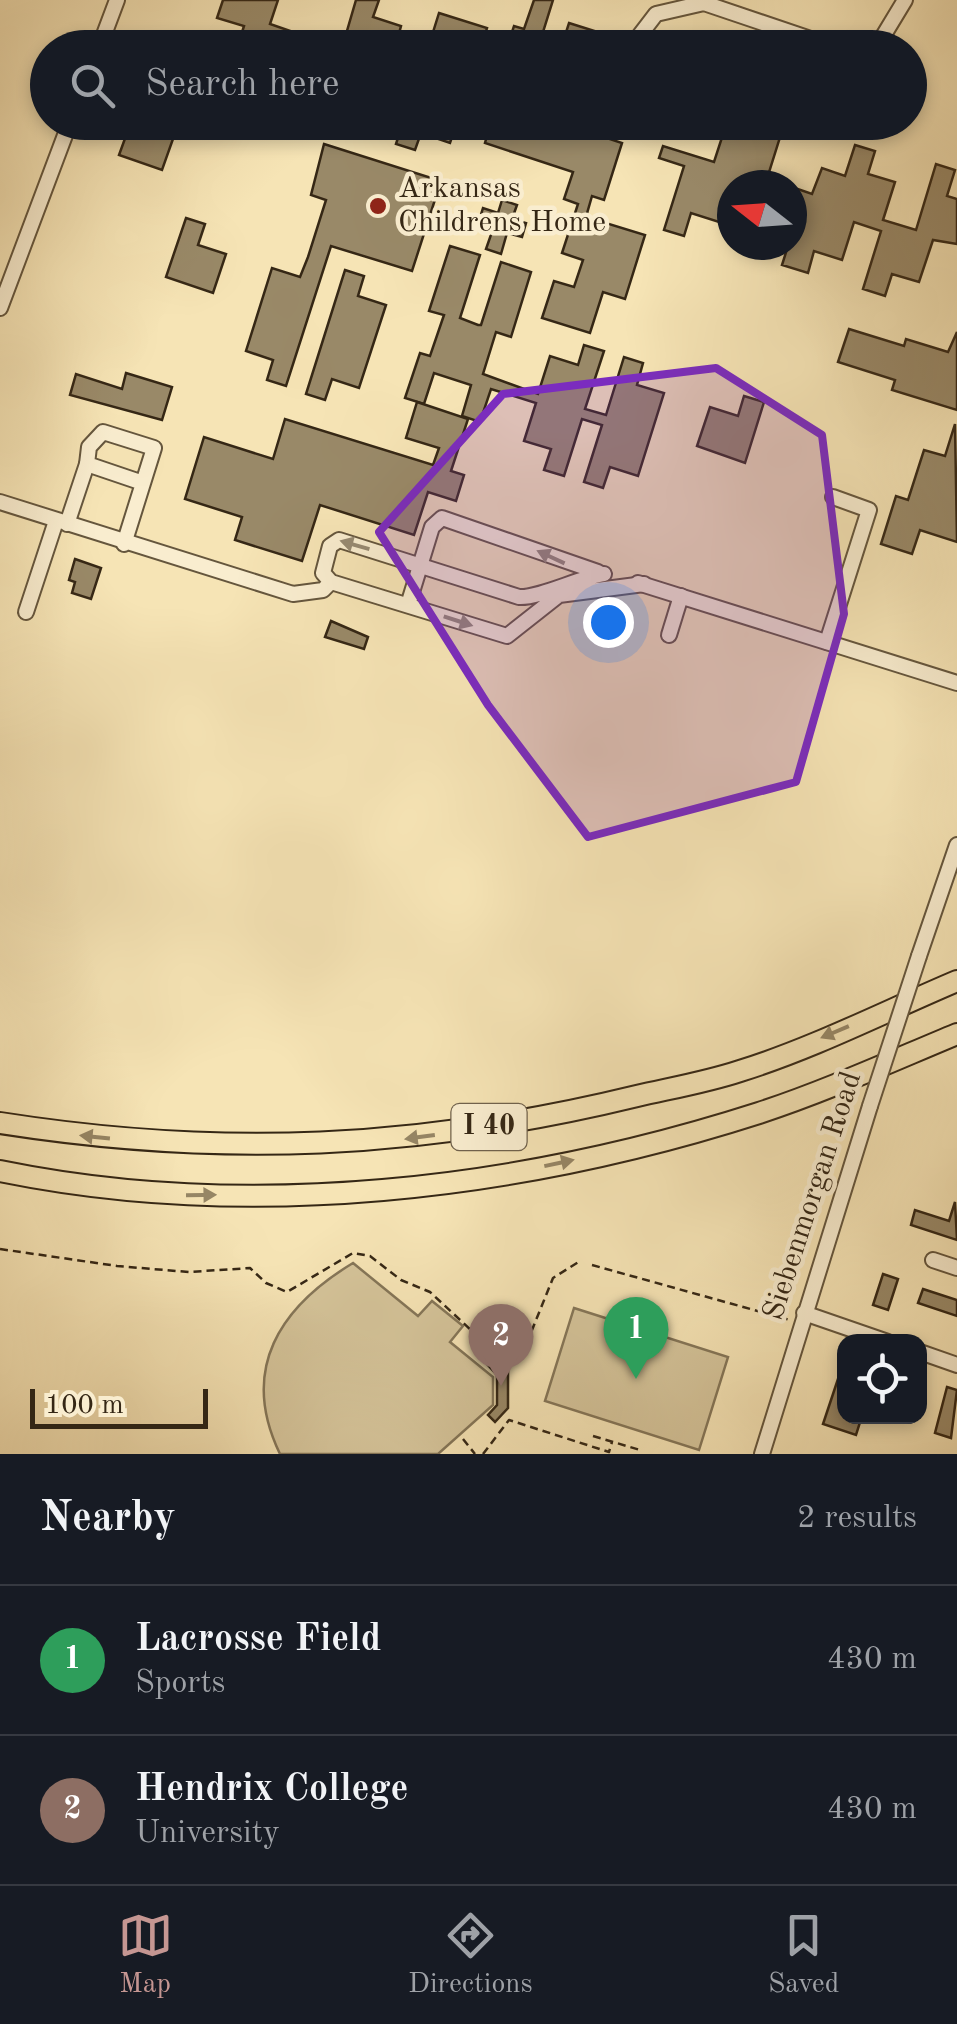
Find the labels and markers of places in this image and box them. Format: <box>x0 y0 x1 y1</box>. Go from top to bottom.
place label: Arkansas Childrens Home <box>398 174 606 238</box>
marker: Arkansas Childrens Home <box>367 195 389 217</box>
pin: 1 <box>604 1296 668 1379</box>
pin: 2 <box>468 1304 534 1386</box>

